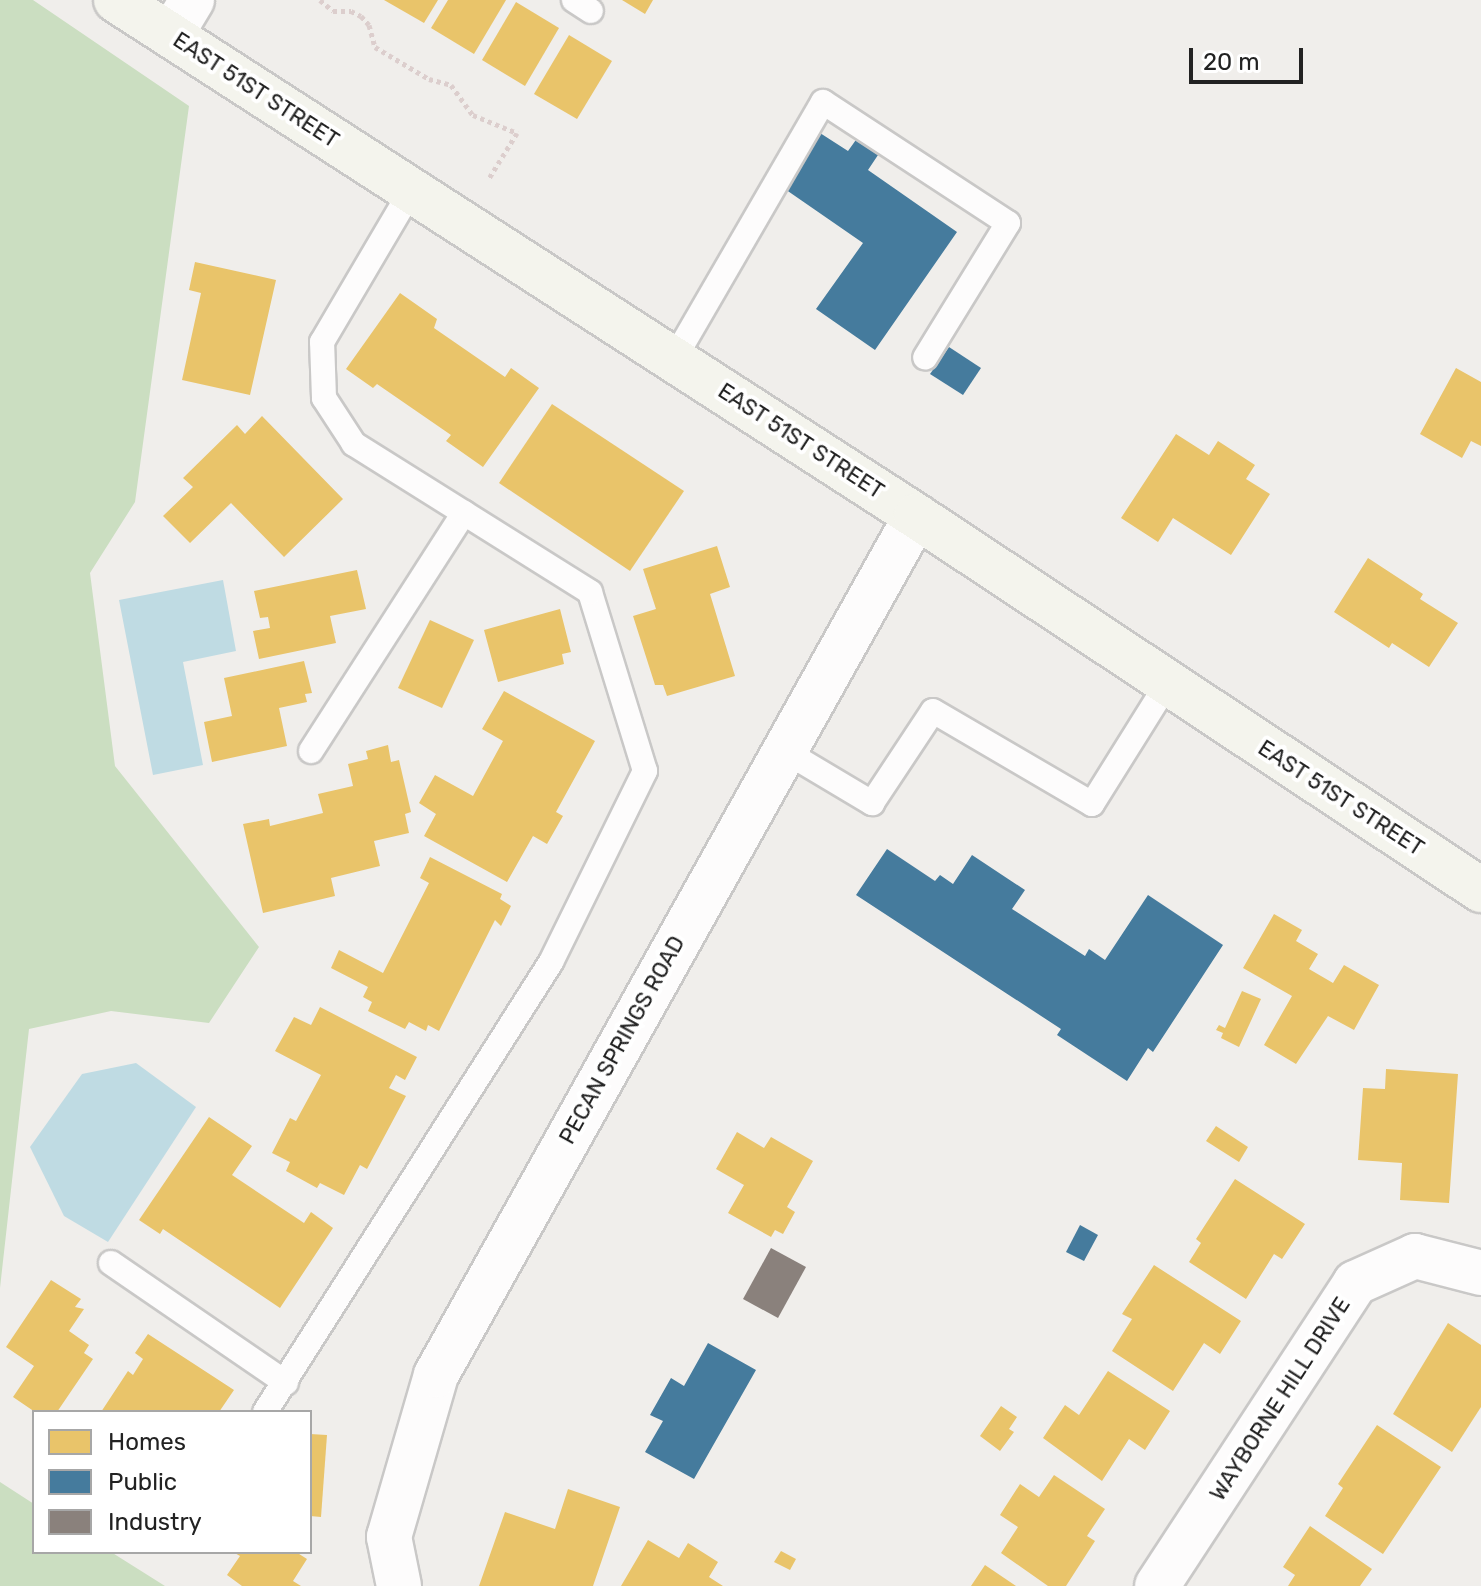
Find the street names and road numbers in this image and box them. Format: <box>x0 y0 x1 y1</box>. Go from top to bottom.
street label: EAST 51ST STREET <box>168 26 344 154</box>
street label: EAST 51ST STREET <box>713 377 889 505</box>
street label: EAST 51ST STREET <box>1253 734 1429 862</box>
street label: PECAN SPRINGS ROAD <box>554 931 690 1149</box>
street label: WAYBORNE HILL DRIVE <box>1204 1292 1356 1506</box>

